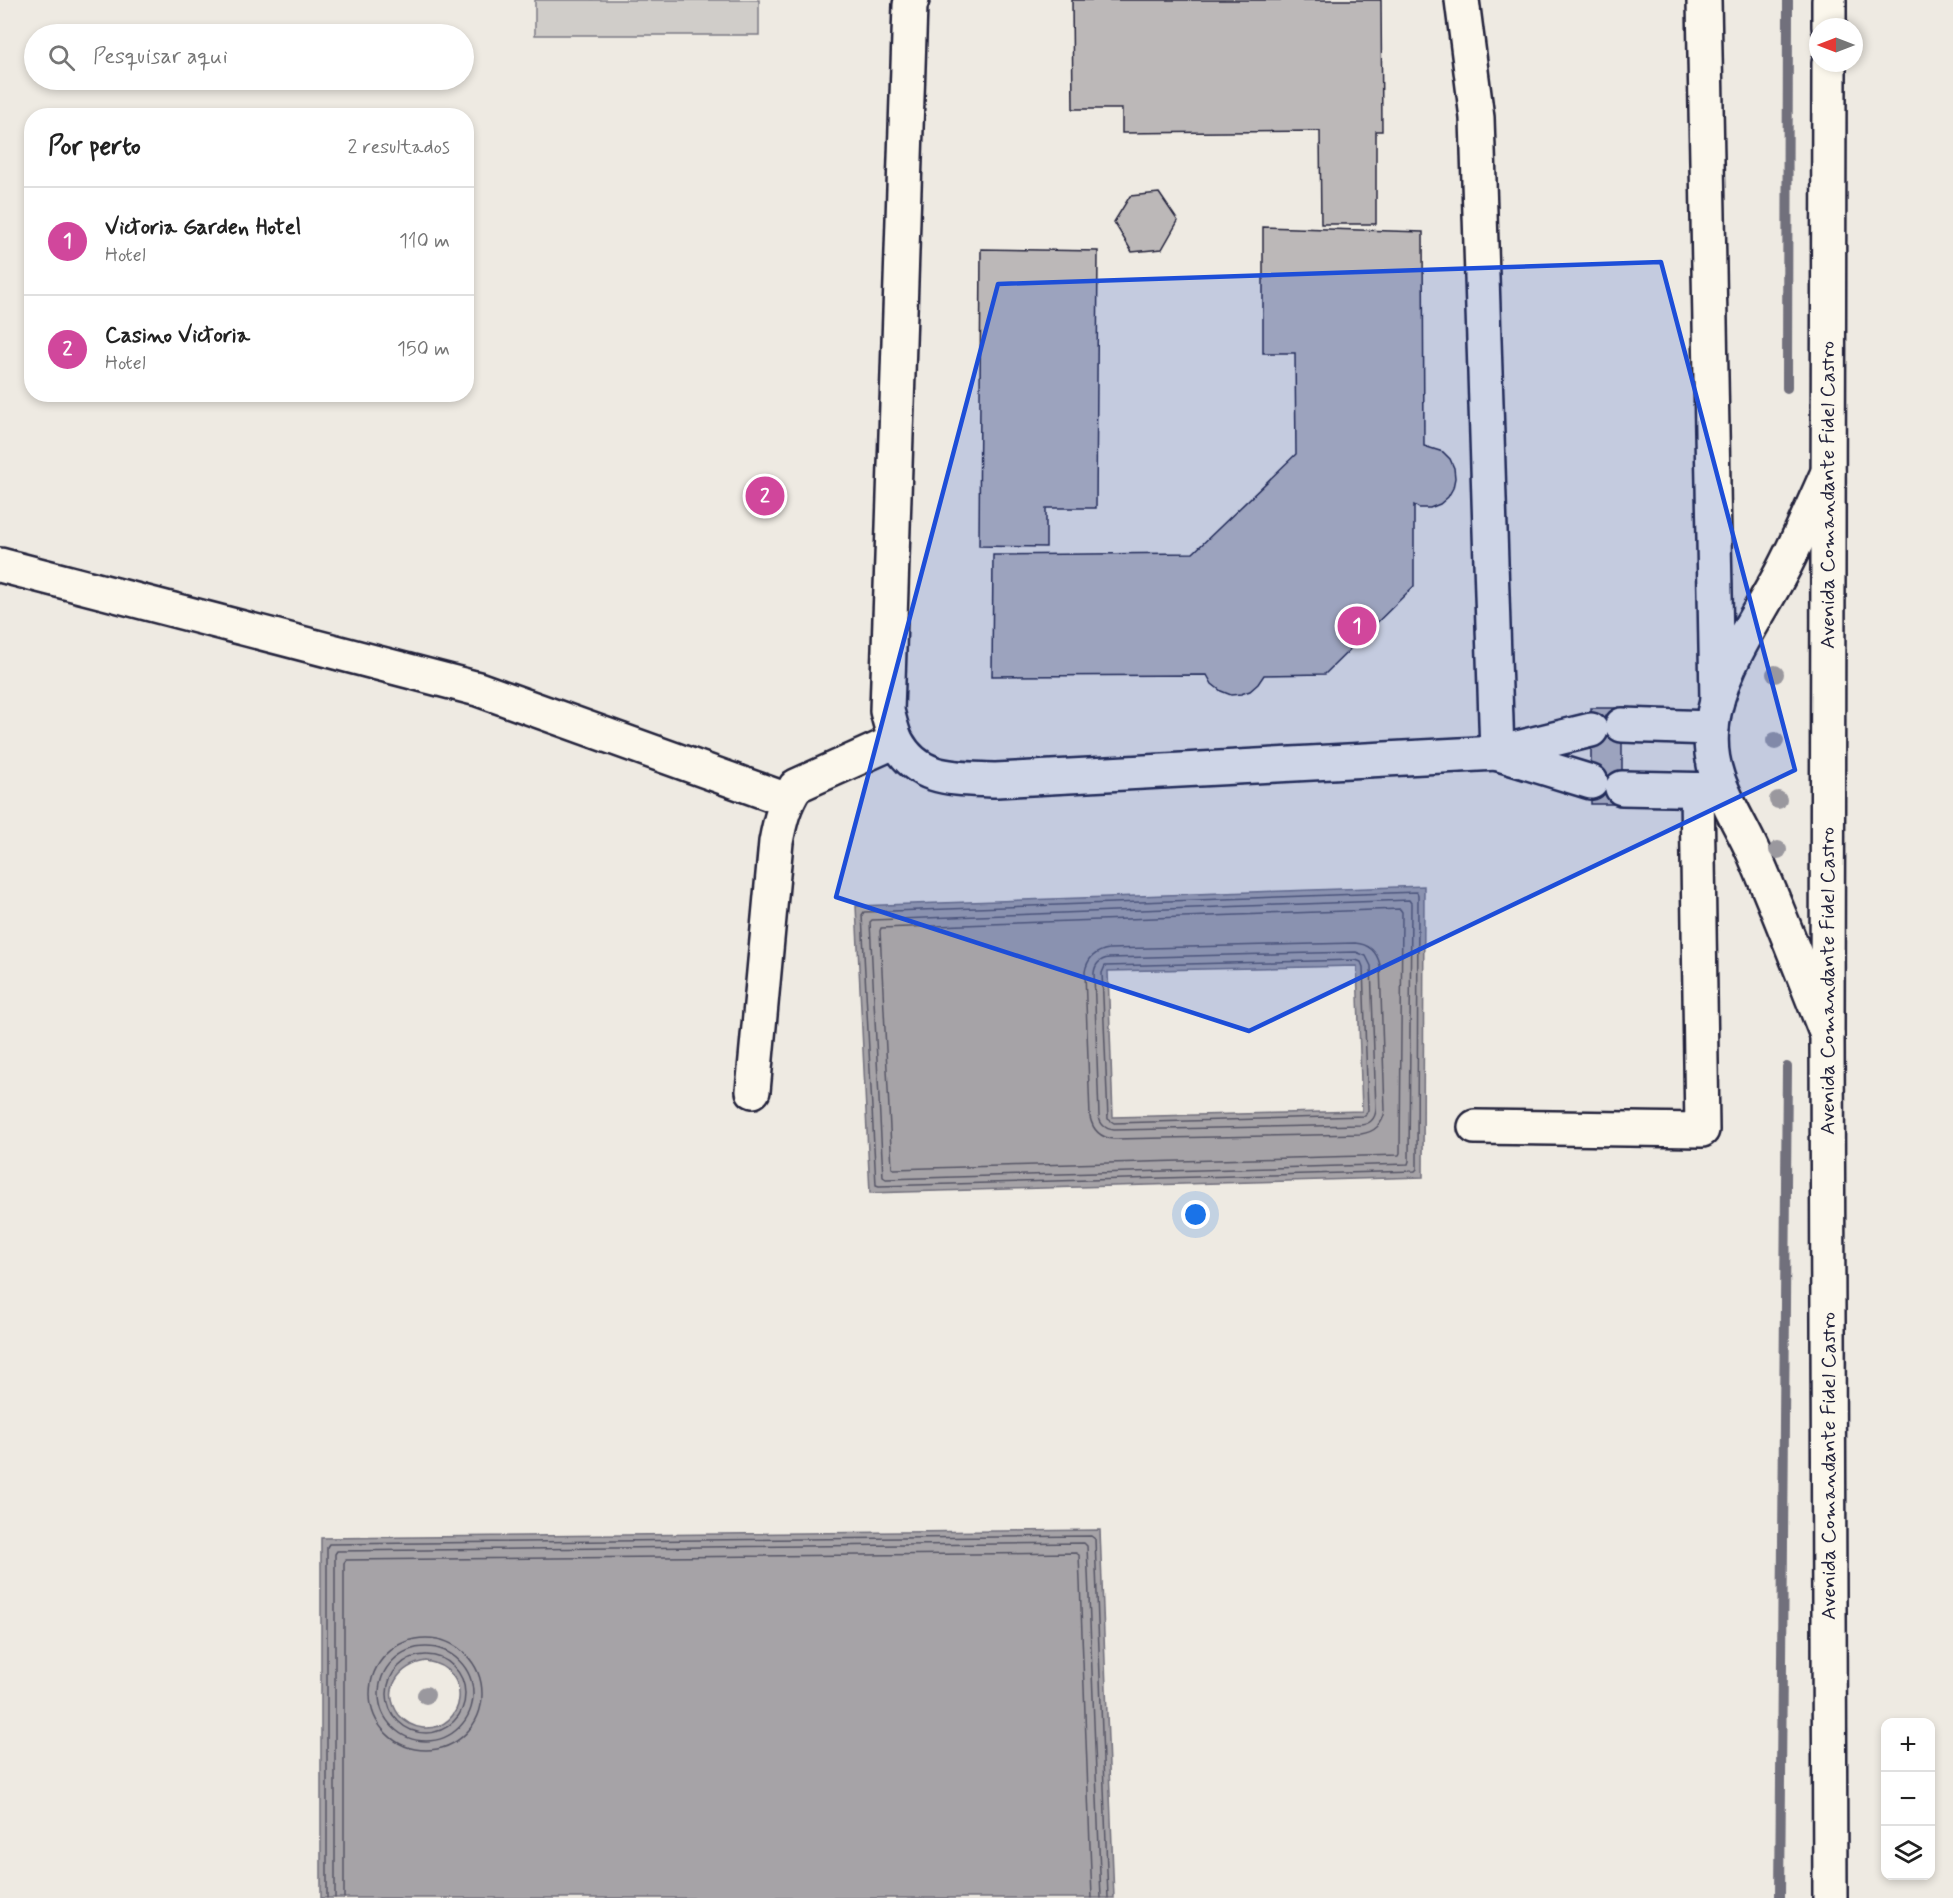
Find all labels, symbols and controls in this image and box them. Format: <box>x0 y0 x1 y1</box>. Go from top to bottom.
north arrow <box>1809 18 1863 72</box>
search box <box>24 24 474 90</box>
icon: search <box>45 41 78 74</box>
text: Pesquisar aqui <box>93 43 228 71</box>
text: Por perto <box>48 130 141 164</box>
text: 2 resultados <box>347 134 450 161</box>
text: Victoria Garden Hotel <box>105 214 301 242</box>
text: 1 <box>63 228 72 255</box>
text: 110 m <box>399 228 450 255</box>
text: Hotel <box>105 242 146 269</box>
text: Casino Victoria <box>105 322 250 350</box>
text: 2 <box>63 336 72 363</box>
text: 150 m <box>397 336 450 363</box>
street label: Avenida Comandante Fidel Castro <box>1814 341 1842 649</box>
text: Hotel <box>105 350 146 377</box>
pin: 2 <box>746 474 784 518</box>
pin: 1 <box>1338 604 1376 648</box>
street label: Avenida Comandante Fidel Castro <box>1814 827 1842 1135</box>
your location <box>1181 1200 1210 1229</box>
street label: Avenida Comandante Fidel Castro <box>1815 1312 1843 1620</box>
map controls <box>1881 1718 1935 1880</box>
button: + <box>1881 1718 1935 1772</box>
button: − <box>1881 1772 1935 1826</box>
button: layers <box>1881 1826 1935 1880</box>

